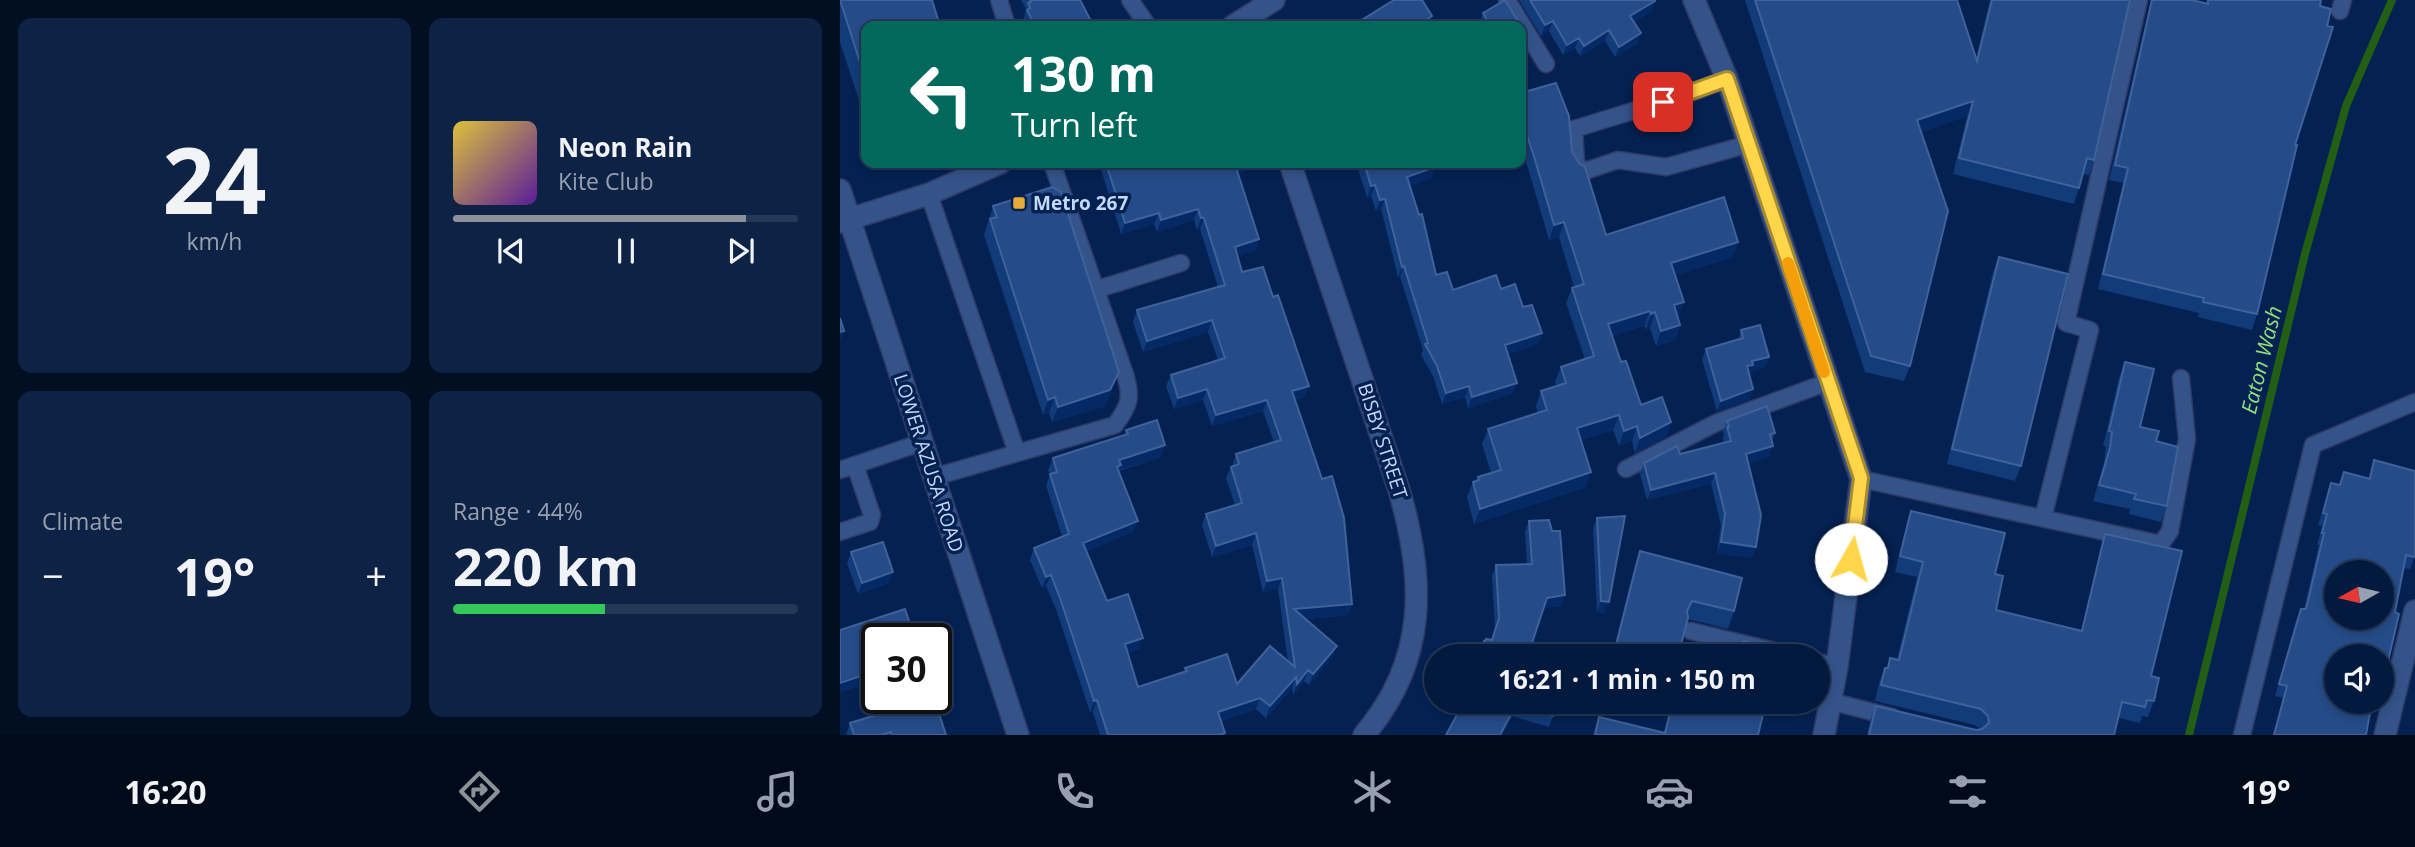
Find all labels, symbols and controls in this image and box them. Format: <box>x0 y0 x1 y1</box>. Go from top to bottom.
text: 130 m <box>1011 40 1156 106</box>
icon: left <box>896 49 987 140</box>
pin <box>1633 72 1693 132</box>
icon: arrive <box>1644 83 1682 121</box>
text: Turn left <box>1011 103 1137 146</box>
text: 24 <box>162 117 267 241</box>
text: Neon Rain <box>558 129 692 165</box>
text: Kite Club <box>558 165 653 197</box>
place label: Metro 267 <box>1033 190 1128 216</box>
marker: Metro 267 <box>1011 195 1027 211</box>
text: km/h <box>187 225 242 257</box>
icon: previous <box>492 232 530 270</box>
icon: pause <box>607 232 645 270</box>
icon: next <box>722 232 760 270</box>
water label: Eaton Wash <box>2234 303 2288 416</box>
street label: LOWER AZUSA ROAD <box>888 371 970 555</box>
street label: BISBY STREET <box>1352 380 1414 503</box>
text: Range · 44% <box>453 495 583 527</box>
text: Climate <box>42 505 123 537</box>
position arrow <box>1814 522 1888 596</box>
text: 220 km <box>453 530 639 601</box>
text: 19° <box>174 540 255 611</box>
text: − <box>42 549 64 601</box>
text: + <box>365 549 387 601</box>
north arrow <box>2324 560 2394 630</box>
map controls <box>2324 560 2394 714</box>
speed limit sign: 30 <box>861 623 952 714</box>
button: sound <box>2324 644 2394 714</box>
text: 16:21 · 1 min · 150 m <box>1498 661 1756 697</box>
icon: directions <box>455 767 504 816</box>
icon: music <box>753 767 802 816</box>
icon: phone <box>1050 767 1099 816</box>
icon: climate <box>1348 767 1397 816</box>
icon: car <box>1645 767 1694 816</box>
icon: filters <box>1943 767 1992 816</box>
text: 16:20 <box>124 770 207 813</box>
text: 19° <box>2240 770 2291 813</box>

